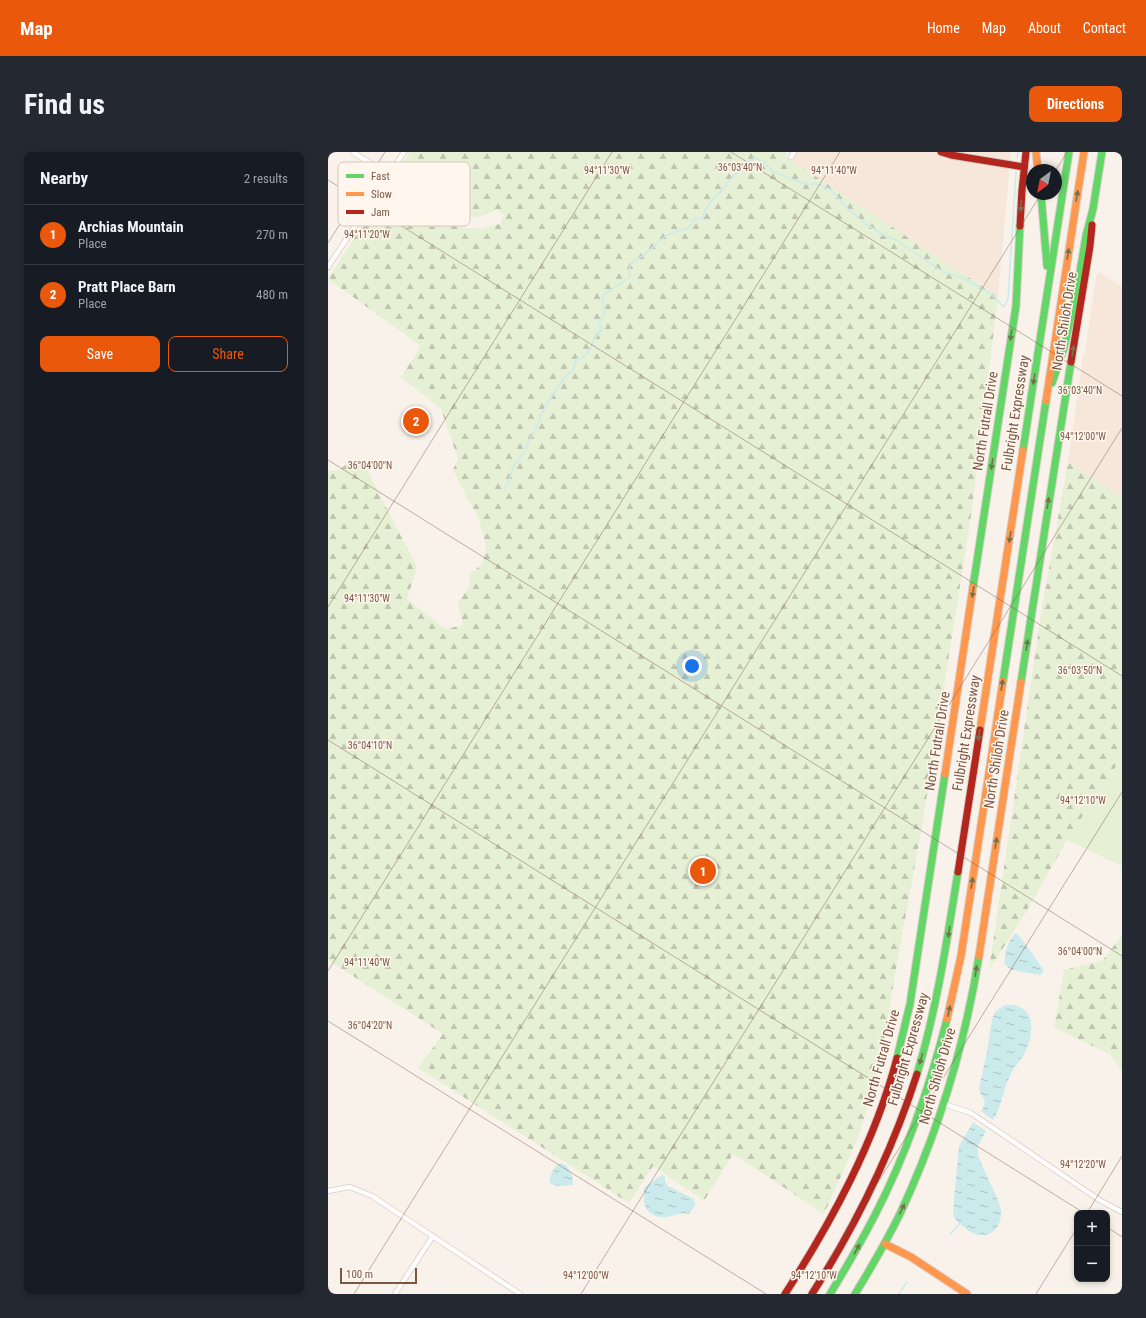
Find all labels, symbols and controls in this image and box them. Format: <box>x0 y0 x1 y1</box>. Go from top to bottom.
text: Map <box>20 17 53 40</box>
text: Home <box>927 20 960 36</box>
text: Map <box>982 20 1006 36</box>
text: About <box>1028 20 1061 36</box>
text: Contact <box>1083 20 1126 36</box>
button: Directions <box>1029 86 1122 122</box>
text: Find us <box>24 88 105 121</box>
legend <box>338 162 470 226</box>
text: 36°03'40"N <box>718 162 762 173</box>
north arrow <box>1026 164 1062 200</box>
text: 94°11'30"W <box>584 165 630 176</box>
text: 94°11'40"W <box>811 165 857 176</box>
text: Nearby <box>40 168 88 188</box>
text: Fast <box>371 170 390 183</box>
text: 2 results <box>244 171 288 186</box>
text: Slow <box>371 188 392 201</box>
one-way arrow <box>1074 190 1080 202</box>
one-way arrow <box>1018 200 1024 213</box>
text: Jam <box>371 206 390 219</box>
text: Archias Mountain <box>78 218 184 236</box>
text: 1 <box>50 227 56 242</box>
text: 270 m <box>256 227 288 242</box>
text: 94°11'20"W <box>344 229 390 240</box>
text: Place <box>78 236 107 251</box>
one-way arrow <box>1065 248 1071 260</box>
street label: North Shiloh Drive <box>1048 270 1080 372</box>
text: Pratt Place Barn <box>78 278 176 296</box>
text: 2 <box>50 287 56 302</box>
text: 480 m <box>256 287 288 302</box>
text: Place <box>78 296 107 311</box>
one-way arrow <box>1008 329 1014 341</box>
button: Save <box>40 336 160 372</box>
button: Share <box>168 336 288 372</box>
one-way arrow <box>1070 345 1076 357</box>
street label: Fulbright Expressway <box>998 354 1032 472</box>
street label: North Futrall Drive <box>969 370 1001 472</box>
one-way arrow <box>1031 372 1037 385</box>
text: 36°03'40"N <box>1058 385 1102 396</box>
pin: 2 <box>403 406 429 436</box>
text: 94°12'00"W <box>1060 431 1106 442</box>
one-way arrow <box>989 458 995 470</box>
text: 36°04'00"N <box>348 460 392 471</box>
one-way arrow <box>1046 497 1052 509</box>
one-way arrow <box>1007 531 1013 543</box>
one-way arrow <box>970 586 976 598</box>
text: 94°11'30"W <box>344 593 390 604</box>
one-way arrow <box>1024 639 1030 651</box>
your location <box>682 656 702 676</box>
text: 36°03'50"N <box>1058 665 1102 676</box>
street label: Fulbright Expressway <box>949 674 983 792</box>
one-way arrow <box>999 679 1005 691</box>
street label: North Futrall Drive <box>921 690 953 792</box>
street label: North Shiloh Drive <box>980 708 1012 810</box>
one-way arrow <box>976 729 982 741</box>
text: 36°04'10"N <box>348 740 392 751</box>
text: 94°12'10"W <box>1060 795 1106 806</box>
one-way arrow <box>993 837 999 849</box>
pin: 1 <box>690 856 716 886</box>
one-way arrow <box>969 877 975 889</box>
one-way arrow <box>945 926 951 938</box>
text: 36°04'00"N <box>1058 946 1102 957</box>
text: 94°11'40"W <box>344 957 390 968</box>
one-way arrow <box>973 965 979 977</box>
street label: Fulbright Expressway <box>884 990 932 1107</box>
one-way arrow <box>947 1005 953 1017</box>
street label: North Futrall Drive <box>860 1007 903 1108</box>
text: 36°04'20"N <box>348 1020 392 1031</box>
street label: North Shiloh Drive <box>916 1025 959 1126</box>
one-way arrow <box>918 1054 924 1066</box>
text: 94°12'20"W <box>1060 1159 1106 1170</box>
one-way arrow <box>899 1203 905 1215</box>
map controls <box>1074 1210 1110 1282</box>
button: + <box>1074 1210 1110 1246</box>
one-way arrow <box>854 1243 861 1254</box>
button: − <box>1074 1246 1110 1282</box>
scale bar <box>340 1266 417 1285</box>
text: 100 m <box>346 1268 373 1281</box>
text: 94°12'00"W <box>563 1270 609 1281</box>
text: 94°12'10"W <box>791 1270 837 1281</box>

